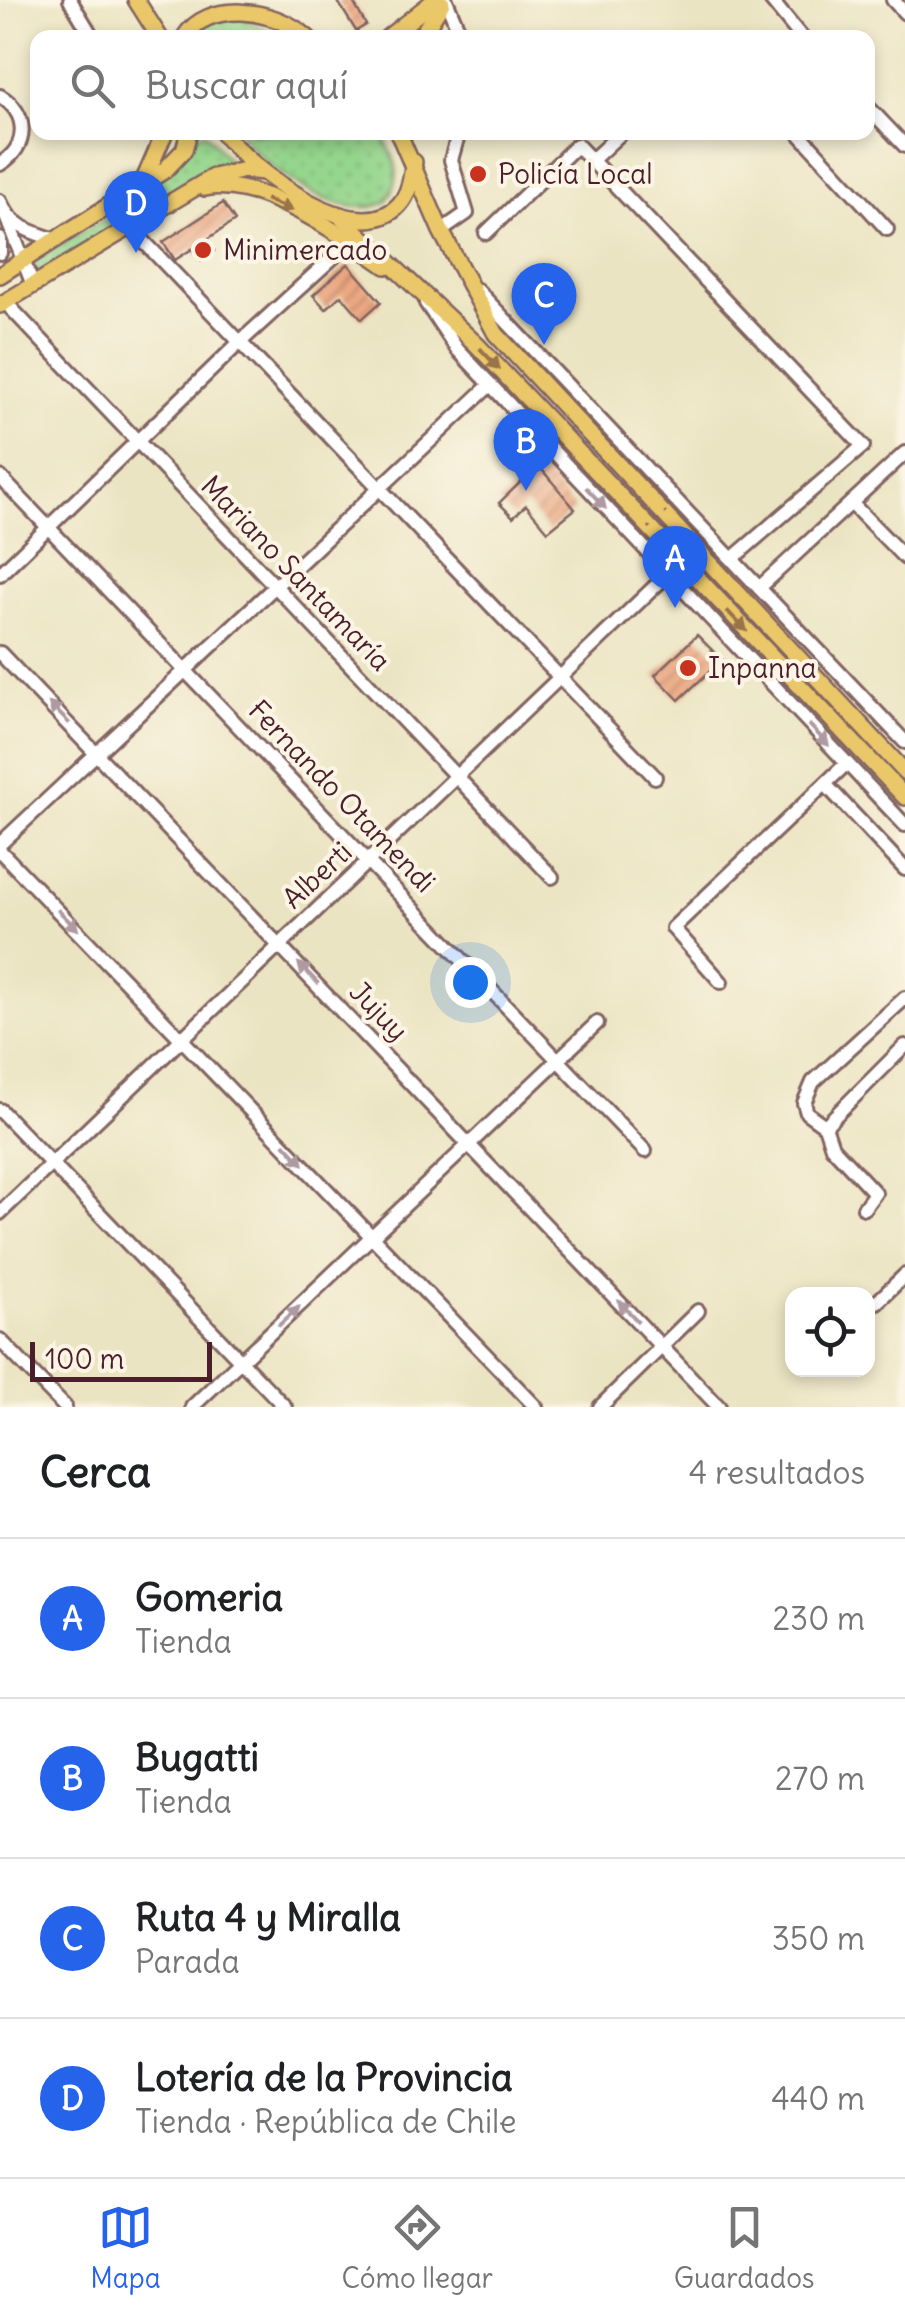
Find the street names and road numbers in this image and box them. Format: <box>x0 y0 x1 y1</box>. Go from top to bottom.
street label: Mariano Santamaría <box>193 468 399 678</box>
street label: Fernando Otamendi <box>241 692 443 900</box>
street label: Alberti <box>275 834 359 916</box>
street label: Jujuy <box>342 974 416 1048</box>

